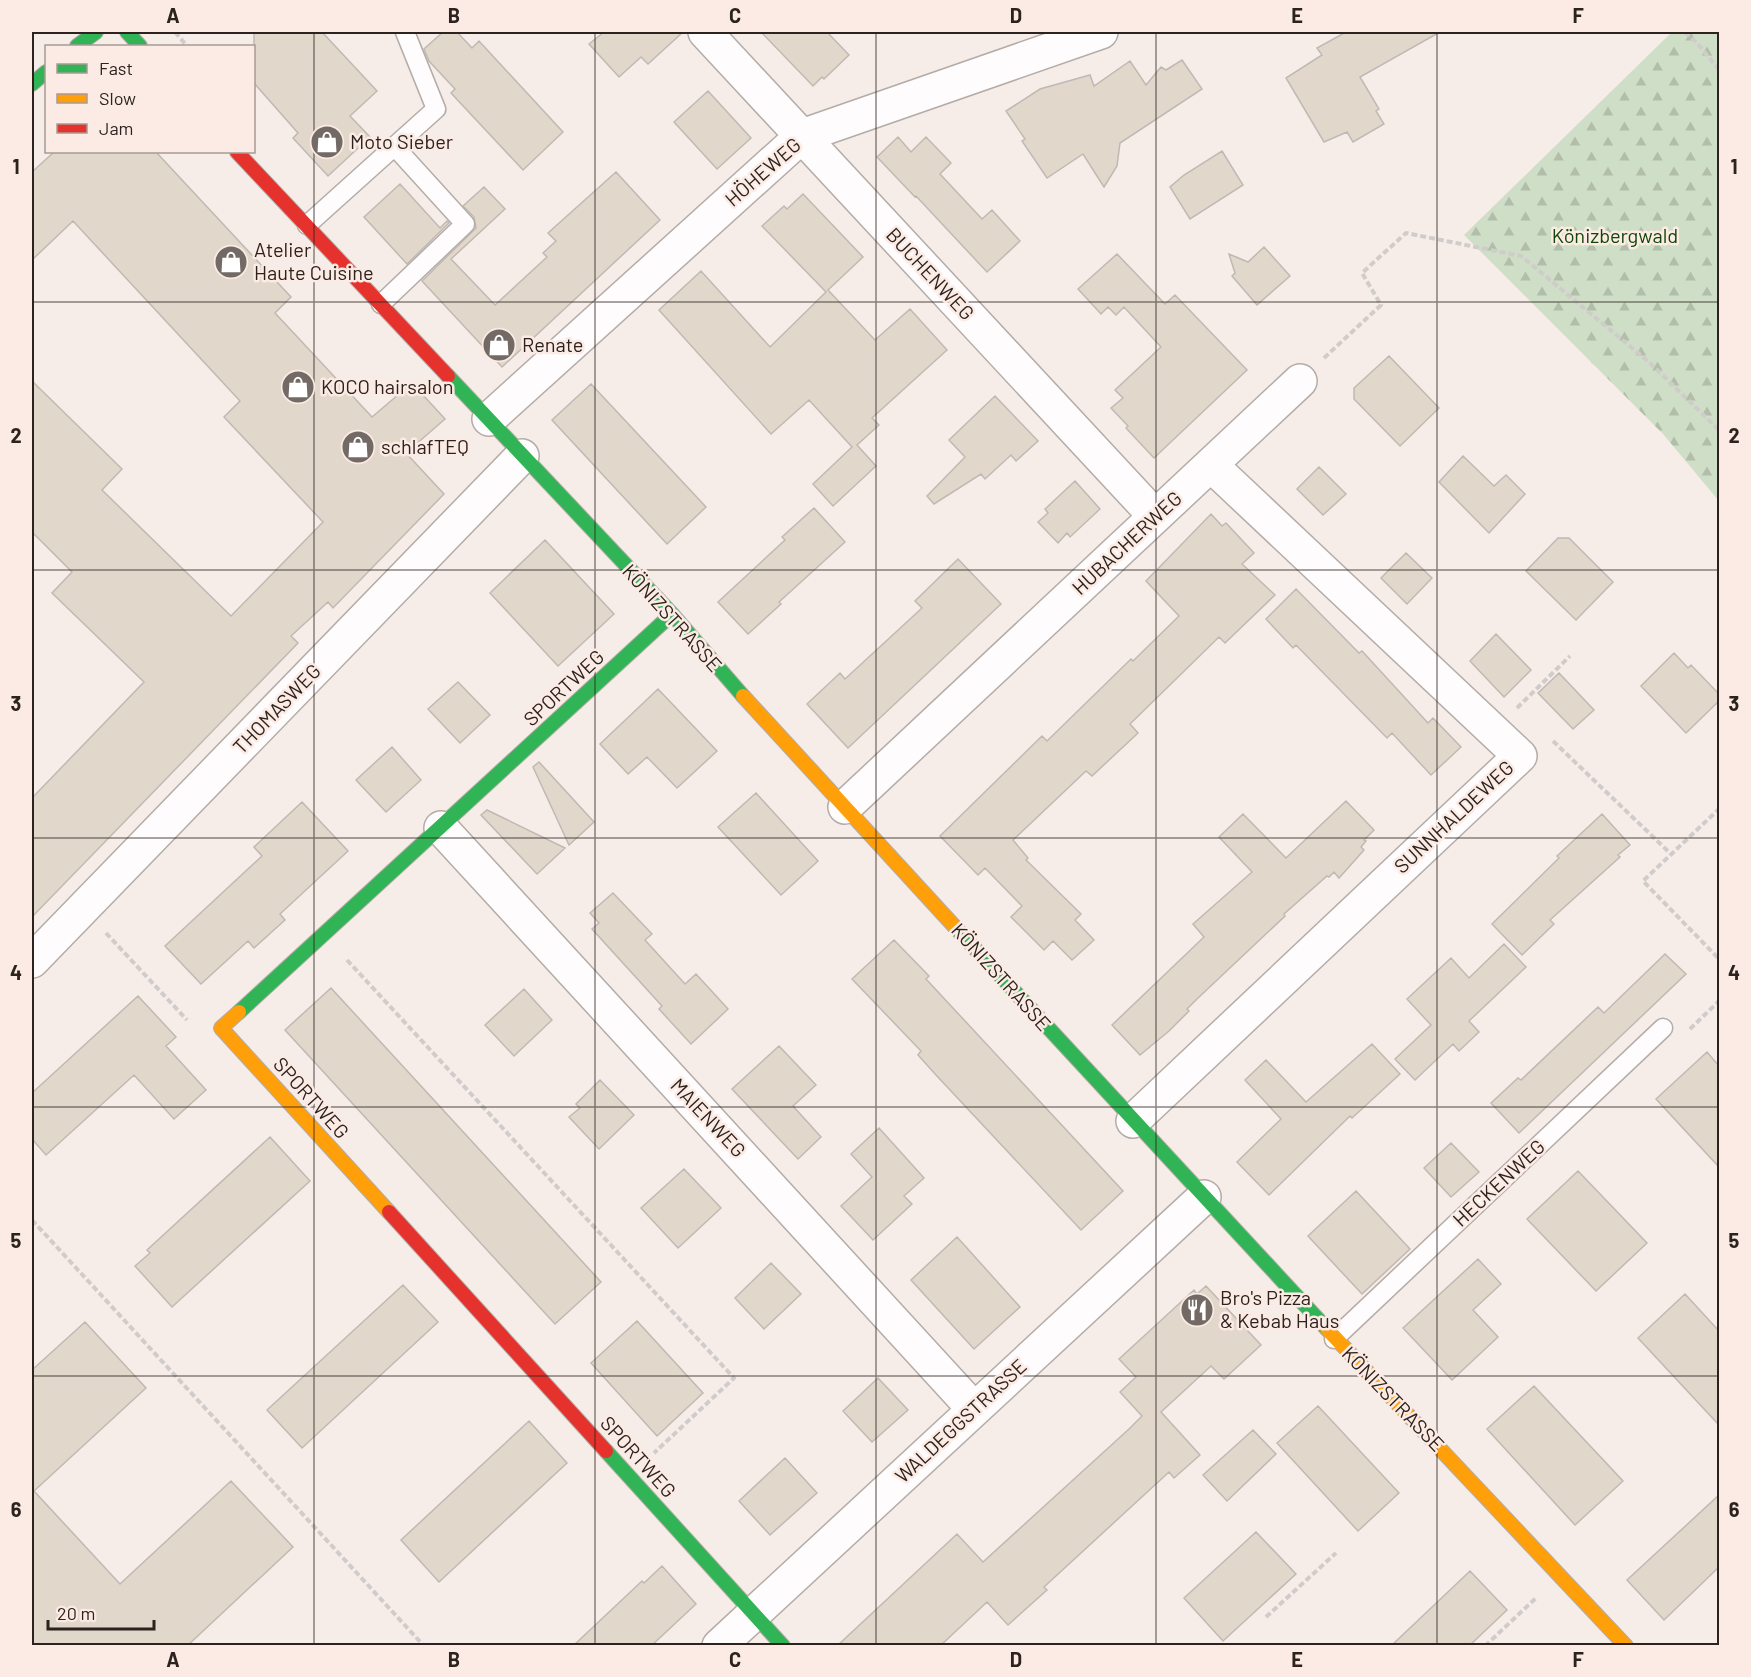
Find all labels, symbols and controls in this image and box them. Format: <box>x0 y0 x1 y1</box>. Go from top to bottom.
text: A <box>166 3 180 27</box>
text: B <box>448 3 460 27</box>
text: C <box>729 3 741 27</box>
text: D <box>1010 3 1022 27</box>
text: E <box>1291 3 1303 27</box>
text: F <box>1572 3 1584 27</box>
legend <box>45 45 255 153</box>
text: Fast <box>99 57 133 79</box>
text: Slow <box>99 87 136 109</box>
text: Jam <box>99 117 133 139</box>
shop icon: Moto Sieber <box>309 124 345 160</box>
place label: Moto Sieber <box>350 129 453 153</box>
street label: HÖHEWEG <box>720 132 805 211</box>
text: 1 <box>12 154 20 178</box>
text: 1 <box>1730 154 1738 178</box>
street label: BUCHENWEG <box>882 222 980 325</box>
park label: Könizbergwald <box>1552 223 1678 247</box>
place label: Atelier Haute Cuisine <box>254 237 374 284</box>
shop icon: Atelier Haute Cuisine <box>213 244 249 280</box>
shop icon: Renate <box>481 327 517 363</box>
place label: Renate <box>522 332 583 356</box>
shop icon: KOCO hairsalon <box>280 369 316 405</box>
place label: KOCO hairsalon <box>321 374 453 398</box>
text: 2 <box>10 423 22 447</box>
text: 2 <box>1728 423 1740 447</box>
shop icon: schlafTEQ <box>340 429 376 465</box>
place label: schlafTEQ <box>381 434 469 458</box>
street label: HUBACHERWEG <box>1067 485 1186 599</box>
street label: KÖNIZSTRASSE <box>618 559 727 676</box>
street label: SPORTWEG <box>518 644 609 731</box>
street label: THOMASWEG <box>227 658 325 758</box>
text: 3 <box>11 691 21 715</box>
text: 3 <box>1729 691 1739 715</box>
street label: SUNNHALDEWEG <box>1389 755 1518 878</box>
street label: KÖNIZSTRASSE <box>947 918 1056 1035</box>
text: 4 <box>10 960 22 984</box>
text: 4 <box>1728 960 1740 984</box>
street label: SPORTWEG <box>269 1052 355 1143</box>
street label: MAIENWEG <box>666 1073 751 1162</box>
street label: HECKENWEG <box>1447 1134 1549 1231</box>
text: 5 <box>11 1228 22 1252</box>
text: 5 <box>1729 1228 1740 1252</box>
place label: Bro's Pizza & Kebab Haus <box>1220 1285 1339 1332</box>
restaurant icon: Bro's Pizza & Kebab Haus <box>1179 1292 1215 1328</box>
street label: KÖNIZSTRASSE <box>1338 1341 1450 1456</box>
street label: WALDEGGSTRASSE <box>890 1353 1031 1487</box>
street label: SPORTWEG <box>596 1411 682 1502</box>
text: 6 <box>11 1497 22 1521</box>
text: 6 <box>1729 1497 1740 1521</box>
scale bar <box>48 1593 154 1631</box>
text: 20 m <box>57 1602 95 1624</box>
text: A <box>166 1647 180 1671</box>
text: B <box>448 1647 460 1671</box>
text: C <box>729 1647 741 1671</box>
text: D <box>1010 1647 1022 1671</box>
text: E <box>1291 1647 1303 1671</box>
text: F <box>1572 1647 1584 1671</box>

